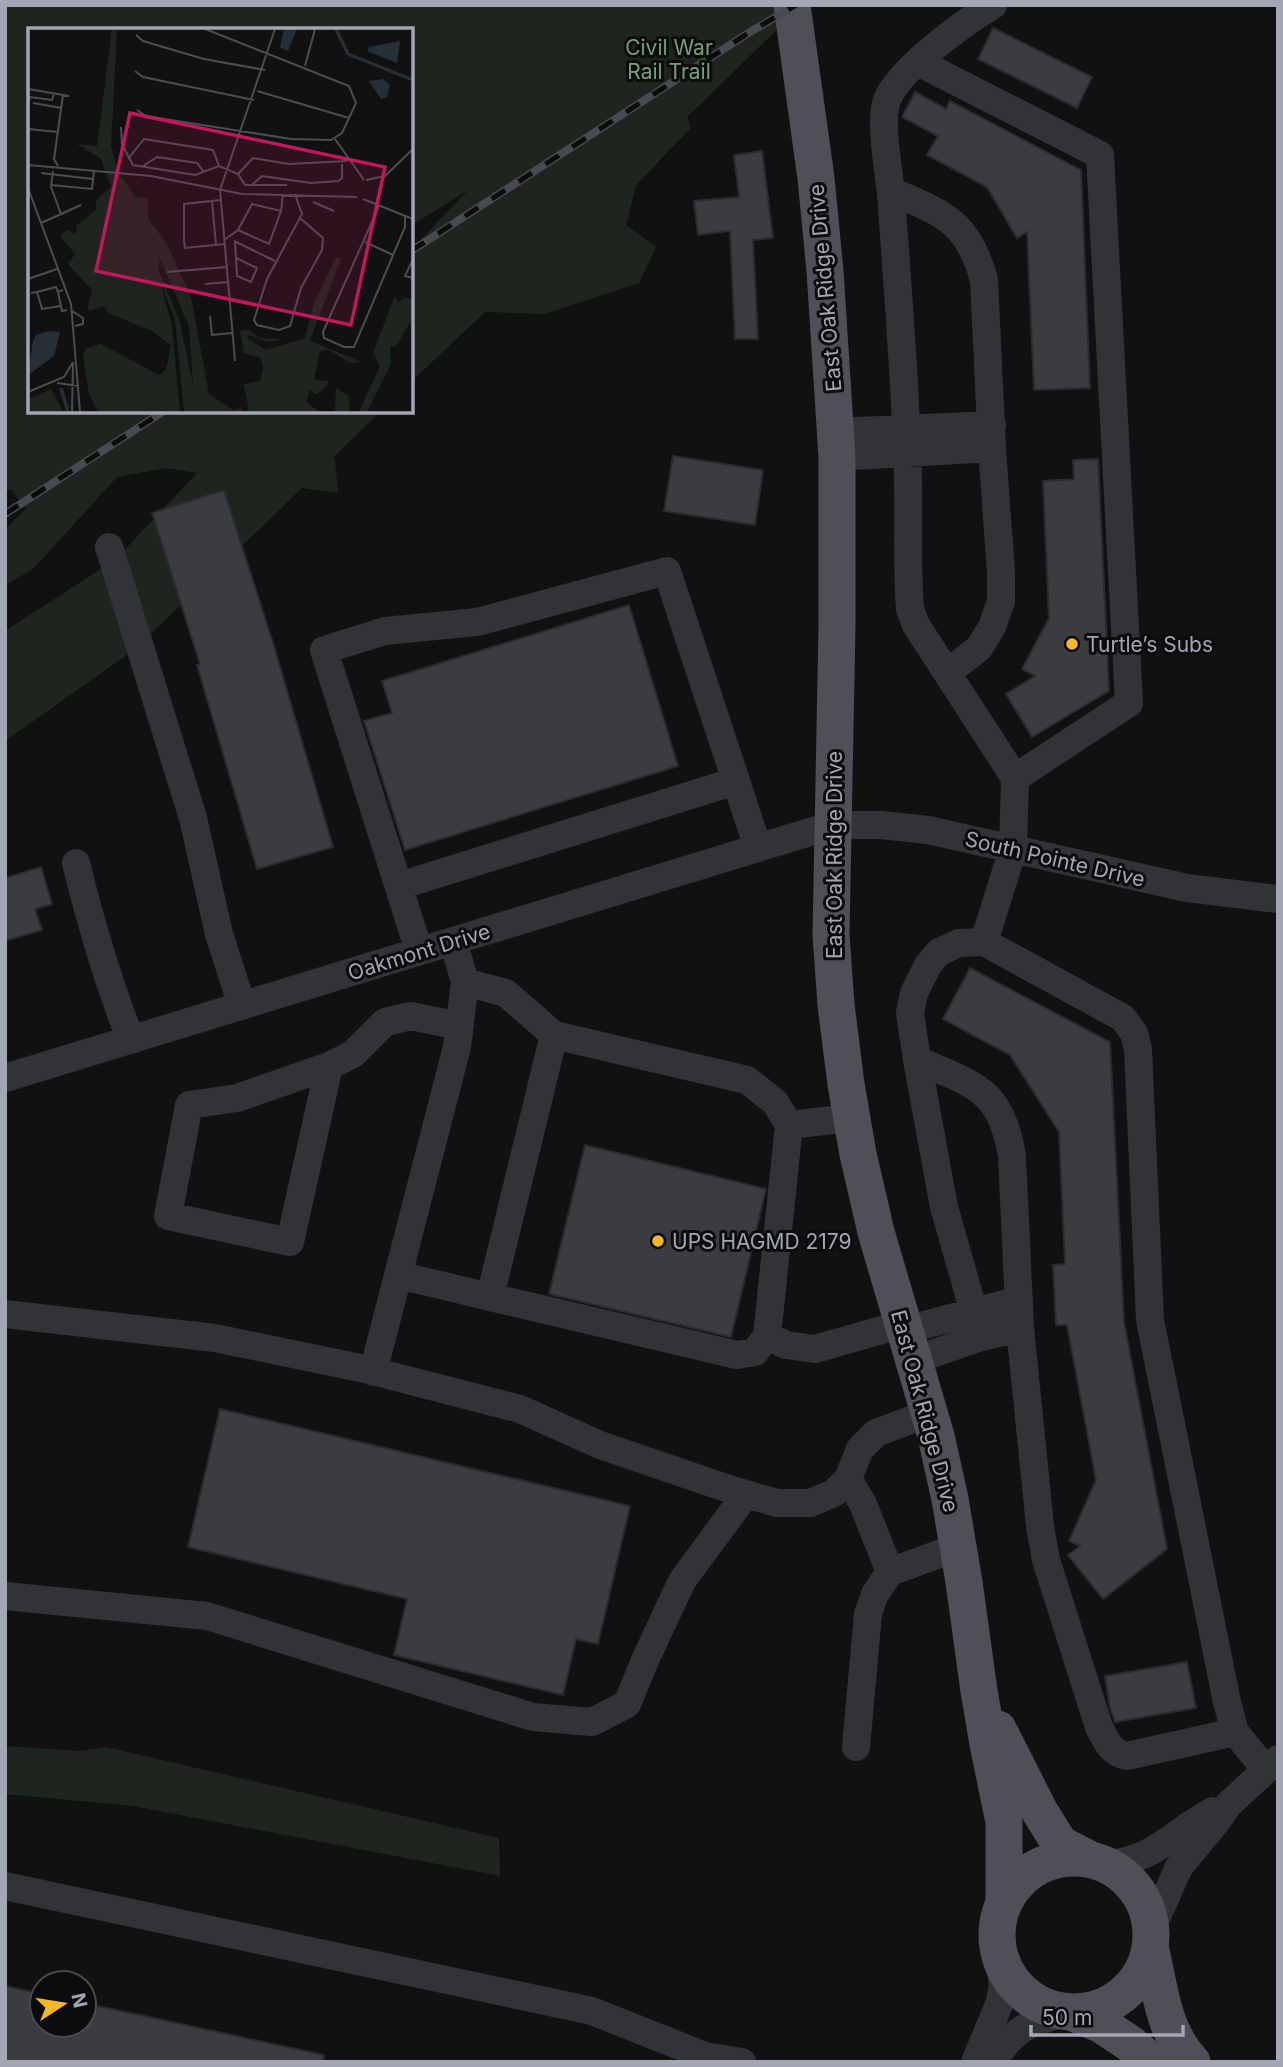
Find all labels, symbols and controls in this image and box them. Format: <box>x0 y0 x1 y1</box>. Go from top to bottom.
inset map <box>28 28 413 413</box>
park label: Civil War Rail Trail <box>625 35 713 84</box>
street label: East Oak Ridge Drive <box>803 183 847 393</box>
place label: Turtle’s Subs <box>1086 632 1213 657</box>
marker: Turtle’s Subs <box>1064 636 1080 652</box>
street label: East Oak Ridge Drive <box>822 751 847 959</box>
street label: South Pointe Drive <box>963 826 1147 892</box>
street label: Oakmont Drive <box>345 918 493 986</box>
place label: UPS HAGMD 2179 <box>672 1229 852 1254</box>
marker: UPS HAGMD 2179 <box>650 1233 666 1249</box>
street label: East Oak Ridge Drive <box>886 1307 964 1515</box>
north arrow <box>28 1969 98 2039</box>
text: N <box>66 1991 92 2010</box>
scale bar <box>1031 1994 1183 2038</box>
text: 50 m <box>1042 2005 1092 2030</box>

